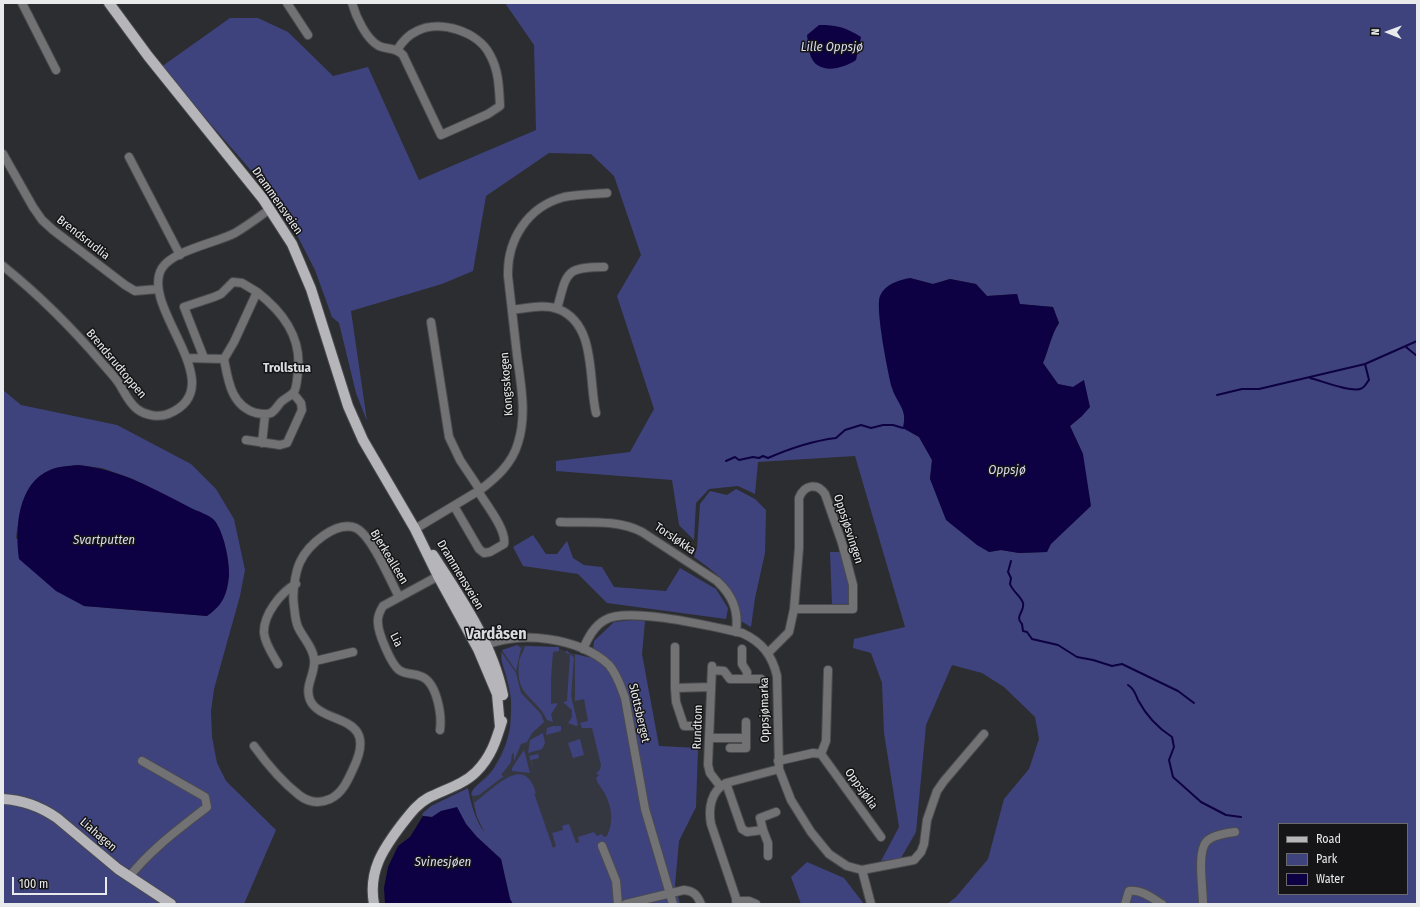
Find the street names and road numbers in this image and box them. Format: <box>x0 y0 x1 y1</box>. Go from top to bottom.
street label: Drammensveien <box>248 165 306 237</box>
street label: Brendsrudlia <box>54 213 112 263</box>
street label: Brendsrudtoppen <box>83 326 149 402</box>
street label: Kongsskogen <box>498 352 516 416</box>
street label: Oppsjøsvingen <box>830 492 866 566</box>
street label: Torsløkka <box>652 520 698 558</box>
street label: Bjerkealleen <box>367 527 411 587</box>
street label: Drammensveien <box>434 538 486 612</box>
street label: Lia <box>386 630 406 650</box>
street label: Oppsjømarka <box>757 677 773 743</box>
street label: Slottsberget <box>625 682 653 744</box>
street label: Rundtom <box>690 704 706 750</box>
street label: Oppsjølia <box>841 766 881 812</box>
street label: Liahagen <box>77 815 119 855</box>

